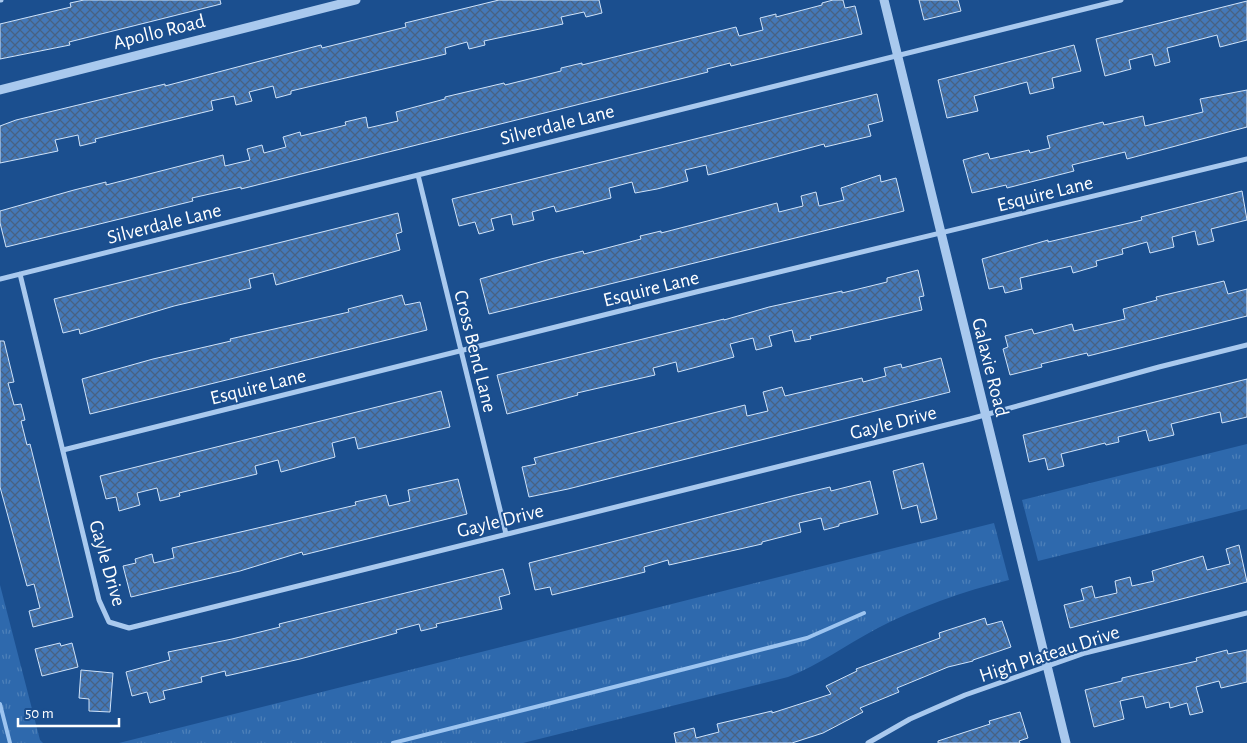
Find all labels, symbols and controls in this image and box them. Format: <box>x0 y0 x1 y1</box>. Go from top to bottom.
street label: Apollo Road <box>111 11 207 53</box>
street label: Silverdale Lane <box>498 101 616 149</box>
street label: Esquire Lane <box>995 172 1095 216</box>
street label: Silverdale Lane <box>105 200 223 248</box>
street label: Esquire Lane <box>601 267 701 311</box>
street label: Cross Bend Lane <box>450 288 500 414</box>
street label: Galaxie Road <box>968 316 1012 419</box>
street label: Esquire Lane <box>208 365 308 409</box>
street label: Gayle Drive <box>848 403 939 443</box>
street label: Gayle Drive <box>455 501 546 541</box>
street label: Gayle Drive <box>85 518 129 609</box>
street label: High Plateau Drive <box>977 622 1122 686</box>
scale bar <box>18 696 119 728</box>
text: 50 m <box>25 706 54 721</box>

